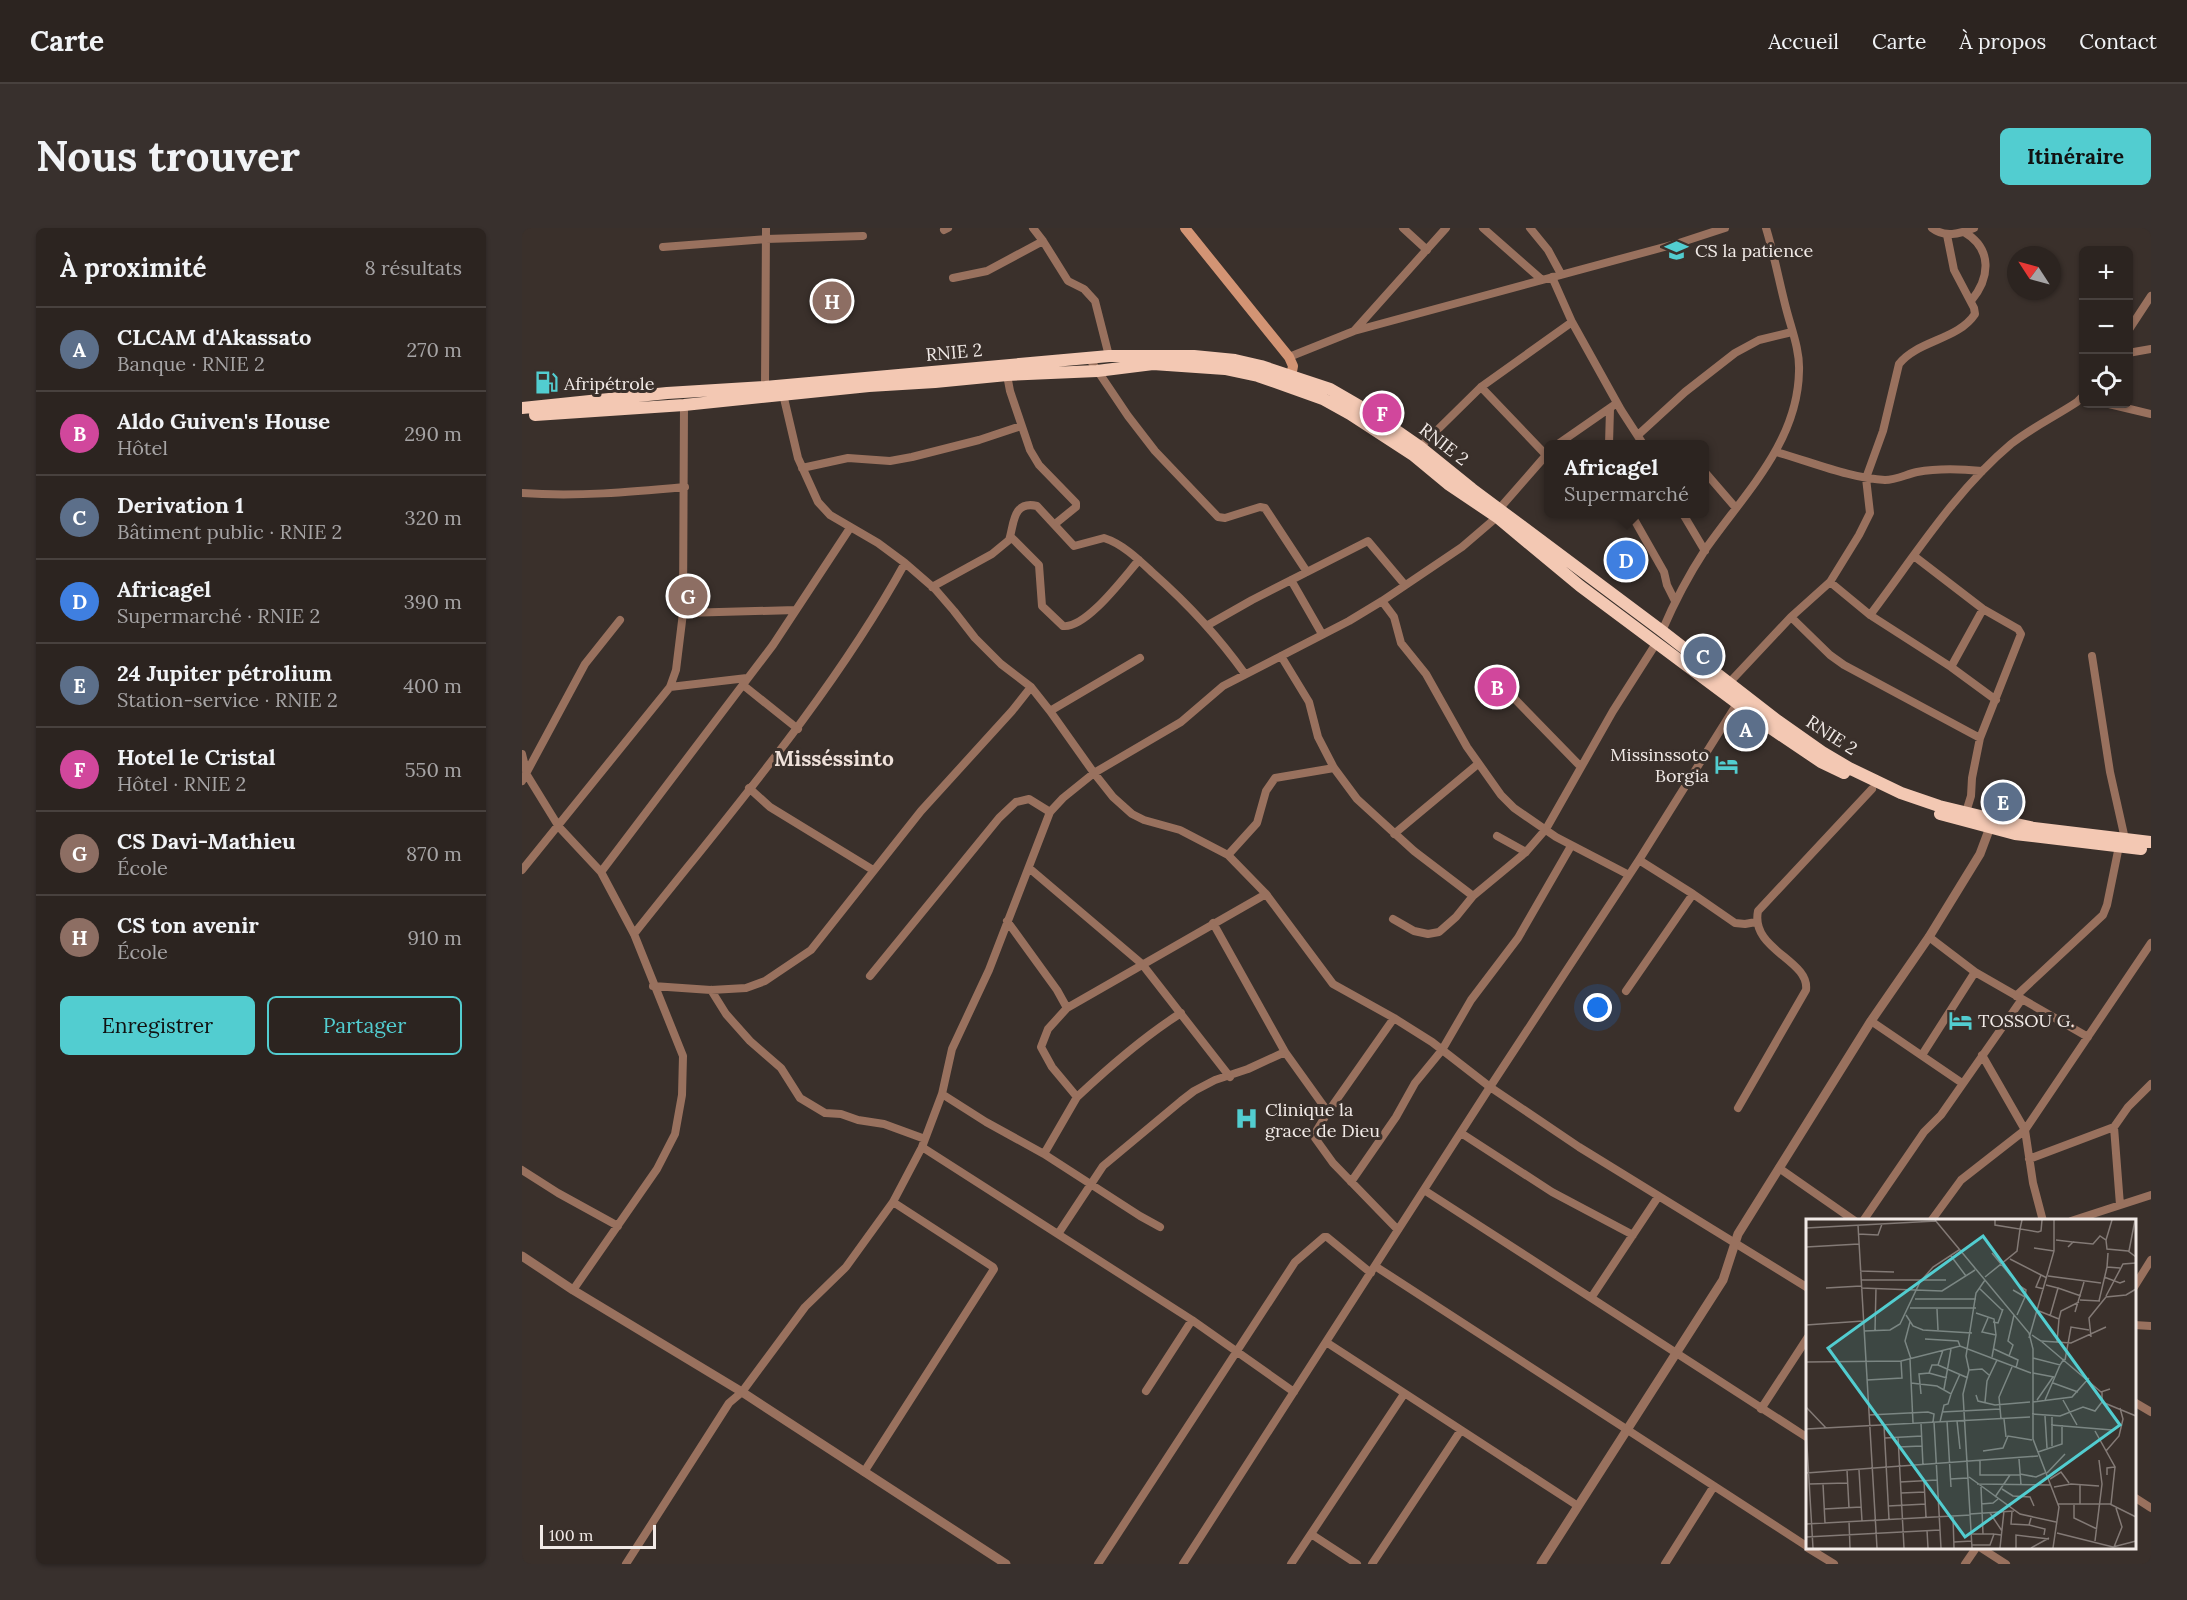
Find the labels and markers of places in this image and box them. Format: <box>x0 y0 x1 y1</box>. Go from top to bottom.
school or university icon: CS la patience <box>1664 237 1690 263</box>
place label: CS la patience <box>1695 239 1814 262</box>
pin: H <box>812 278 852 324</box>
fuel station icon: Afripétrole <box>533 370 559 396</box>
place label: Afripétrole <box>563 372 655 395</box>
pin: F <box>1362 390 1402 435</box>
pin: D <box>1606 538 1646 582</box>
pin: G <box>668 574 708 619</box>
pin: C <box>1684 634 1722 678</box>
pin: B <box>1478 664 1516 710</box>
pin: A <box>1726 706 1766 752</box>
place label: Missinssoto Borgia <box>1610 743 1709 787</box>
hotel icon: Missinssoto Borgia <box>1714 751 1740 777</box>
pin: E <box>1984 780 2022 824</box>
hotel icon: TOSSOU G. <box>1947 1007 1973 1033</box>
place label: TOSSOU G. <box>1978 1009 2075 1032</box>
place label: Clinique la grace de Dieu <box>1265 1098 1380 1142</box>
hospital icon: Clinique la grace de Dieu <box>1234 1106 1260 1132</box>

